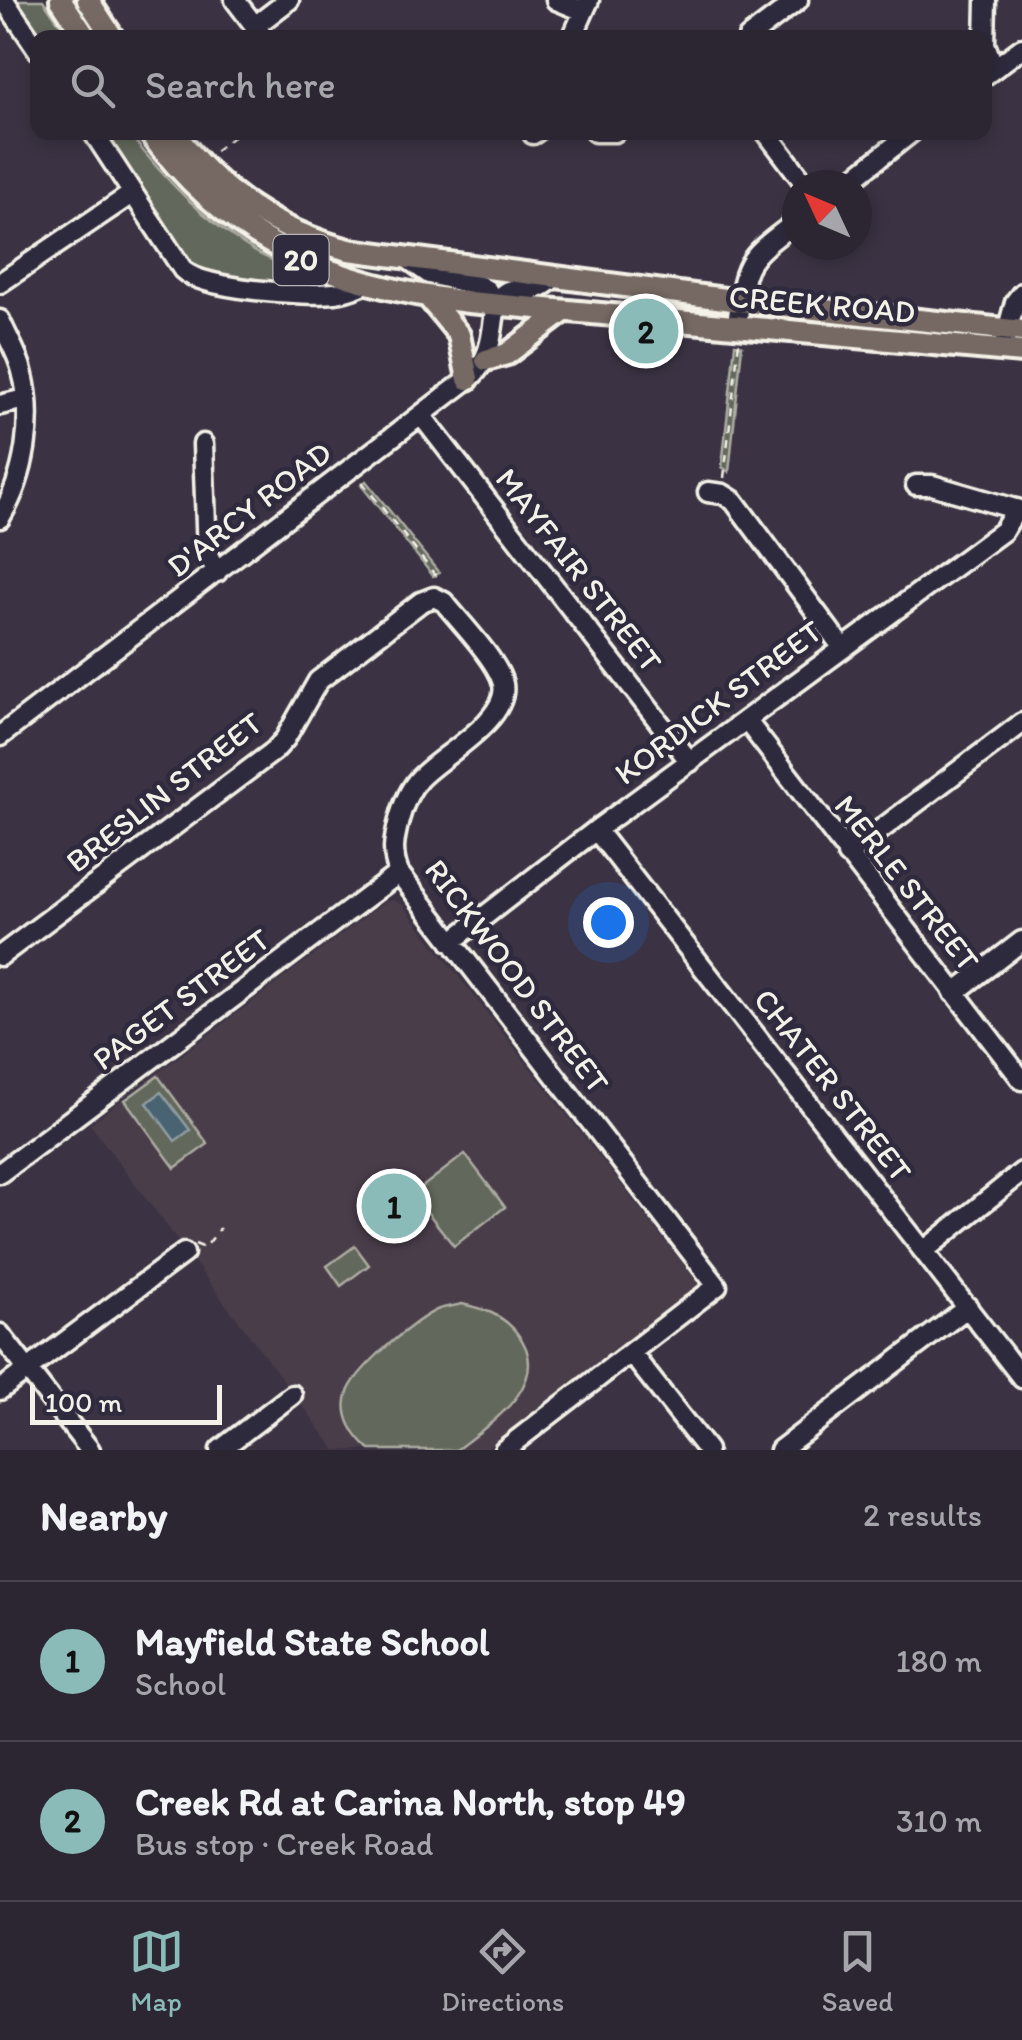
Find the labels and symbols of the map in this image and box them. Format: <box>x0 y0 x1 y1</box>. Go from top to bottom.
north arrow <box>782 170 872 260</box>
road number: 20 <box>274 235 328 285</box>
street label: CREEK ROAD <box>727 277 917 331</box>
pin: 2 <box>614 294 678 368</box>
street label: D'ARCY ROAD <box>159 433 339 585</box>
street label: MAYFAIR STREET <box>488 461 670 679</box>
street label: KORDICK STREET <box>607 612 829 792</box>
street label: BRESLIN STREET <box>58 704 270 880</box>
street label: MERLE STREET <box>826 787 988 979</box>
street label: RICKWOOD STREET <box>417 852 617 1100</box>
your location <box>583 897 634 948</box>
street label: PAGET STREET <box>85 920 277 1078</box>
street label: CHATER STREET <box>746 981 920 1189</box>
pin: 1 <box>362 1168 426 1244</box>
scale bar <box>30 1380 222 1424</box>

